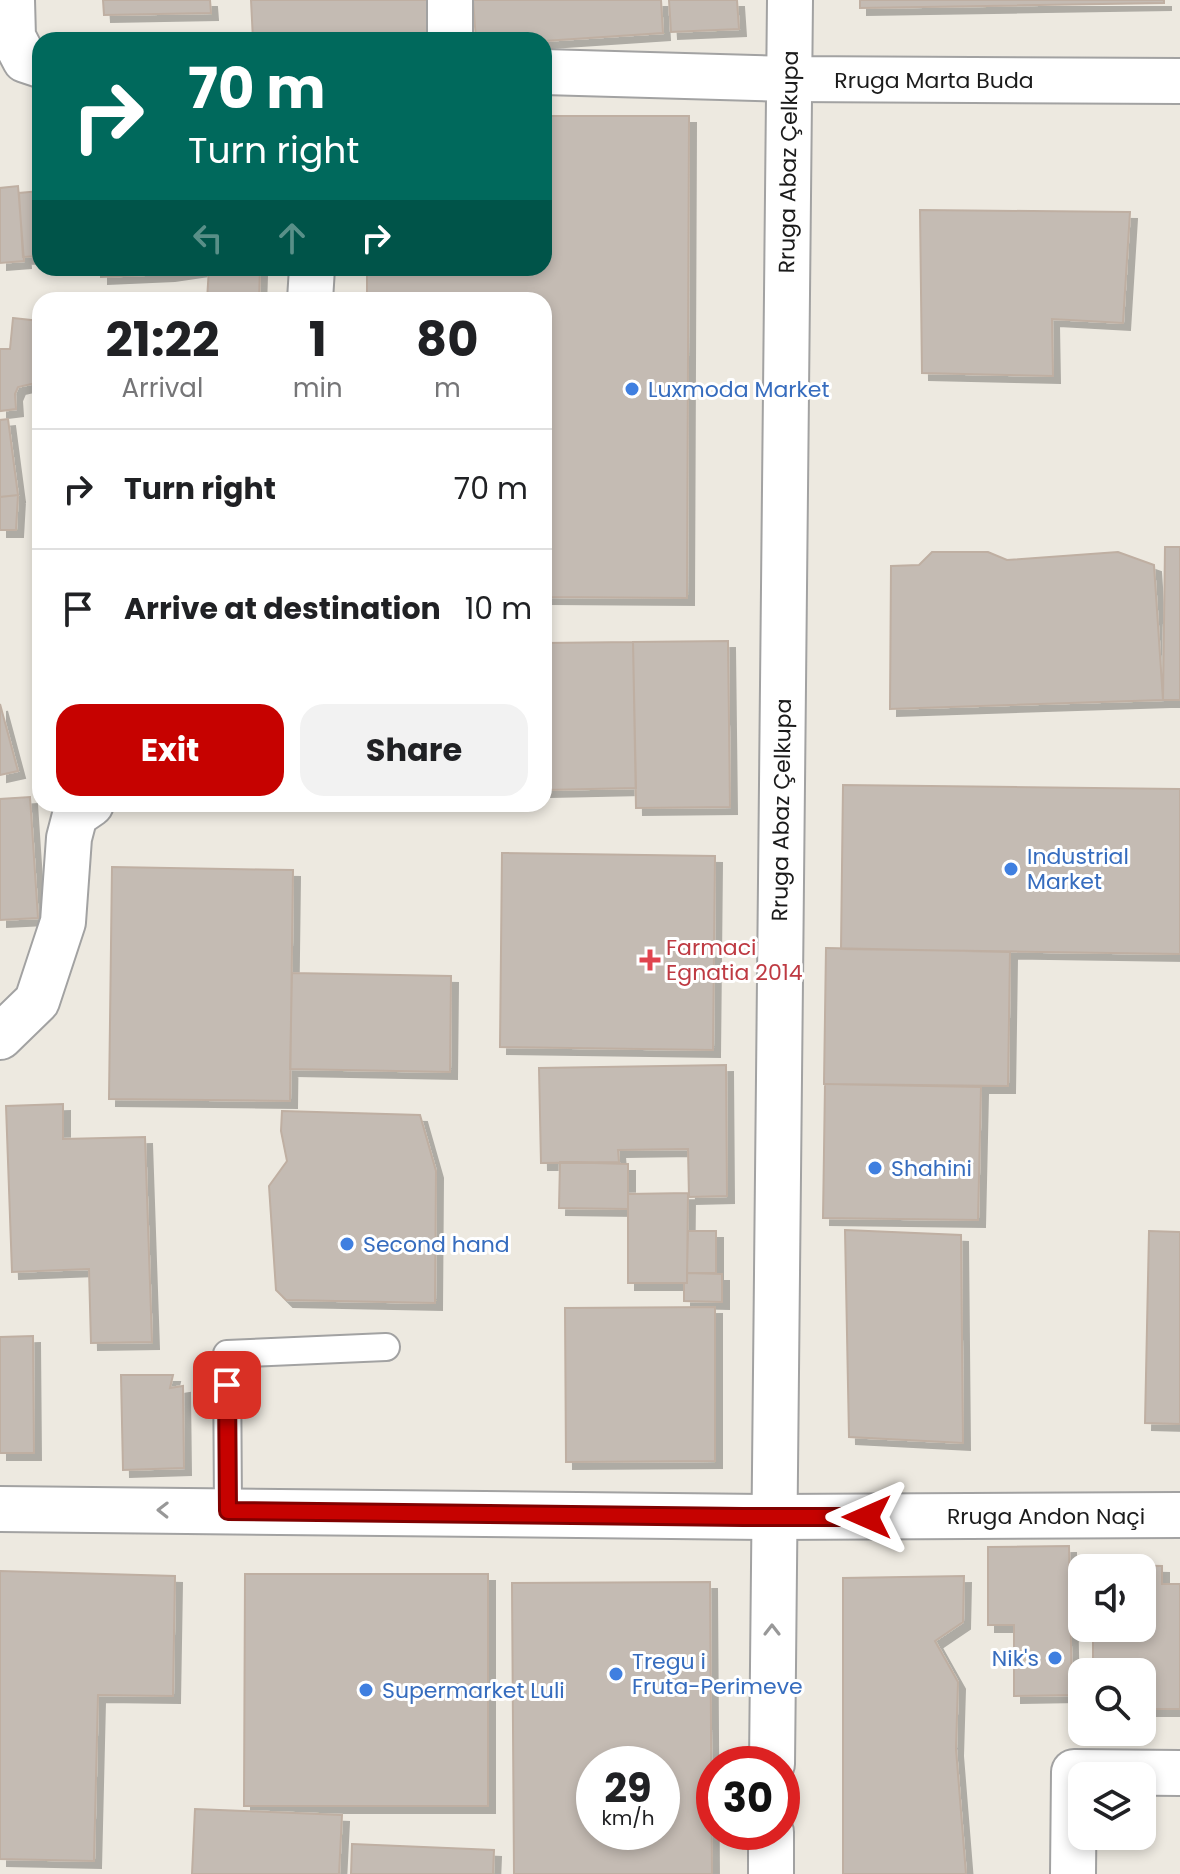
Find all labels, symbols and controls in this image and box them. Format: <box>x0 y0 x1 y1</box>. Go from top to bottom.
text: 70 m <box>188 49 326 128</box>
street label: Rruga Abaz Çelkupa <box>771 50 806 274</box>
icon: right <box>56 64 160 168</box>
street label: Rruga Marta Buda <box>834 65 1034 96</box>
text: Turn right <box>188 125 359 176</box>
icon: left <box>186 216 230 260</box>
icon: ahead <box>270 216 314 260</box>
icon: right <box>354 216 398 260</box>
text: 21:22 <box>105 306 219 373</box>
text: 1 <box>309 306 327 373</box>
text: 80 <box>416 306 479 373</box>
text: Arrival <box>121 370 203 406</box>
text: min <box>293 370 343 406</box>
text: m <box>434 370 461 406</box>
place label: Luxmoda Market <box>648 374 829 405</box>
marker: Luxmoda Market <box>623 380 641 398</box>
icon: right <box>56 467 100 511</box>
text: Turn right <box>124 467 276 510</box>
text: 70 m <box>454 467 528 510</box>
icon: arrive <box>56 587 100 631</box>
text: Arrive at destination <box>124 587 441 630</box>
text: 10 m <box>465 587 532 630</box>
street label: Rruga Abaz Çelkupa <box>764 698 799 922</box>
button: Exit <box>56 704 284 796</box>
button: Share <box>300 704 528 796</box>
place label: Industrial Market <box>1027 841 1129 897</box>
marker: Industrial Market <box>1002 860 1020 878</box>
place label: Farmaci Egnatia 2014 <box>666 932 803 988</box>
marker: Farmaci Egnatia 2014 <box>641 951 659 969</box>
place label: Shahini <box>891 1153 972 1184</box>
marker: Shahini <box>866 1159 884 1177</box>
place label: Second hand <box>363 1229 510 1260</box>
marker: Second hand <box>338 1235 356 1253</box>
pin <box>193 1351 261 1419</box>
icon: arrive <box>205 1363 249 1407</box>
position arrow <box>825 1475 909 1559</box>
one-way arrow <box>156 1501 169 1519</box>
street label: Rruga Andon Naçi <box>947 1501 1145 1532</box>
map controls <box>1068 1554 1156 1850</box>
button: sound <box>1068 1554 1156 1642</box>
one-way arrow <box>763 1623 781 1636</box>
place label: Nik's <box>992 1643 1039 1674</box>
place label: Tregu i Fruta-Perimeve <box>632 1646 803 1702</box>
marker: Nik's <box>1046 1649 1064 1667</box>
button: search <box>1068 1658 1156 1746</box>
marker: Tregu i Fruta-Perimeve <box>607 1665 625 1683</box>
place label: Supermarket Luli <box>382 1675 565 1706</box>
marker: Supermarket Luli <box>357 1681 375 1699</box>
speed limit sign: 30 <box>696 1746 800 1850</box>
text: 29 <box>604 1760 652 1816</box>
button: layers <box>1068 1762 1156 1850</box>
text: km/h <box>601 1804 655 1832</box>

